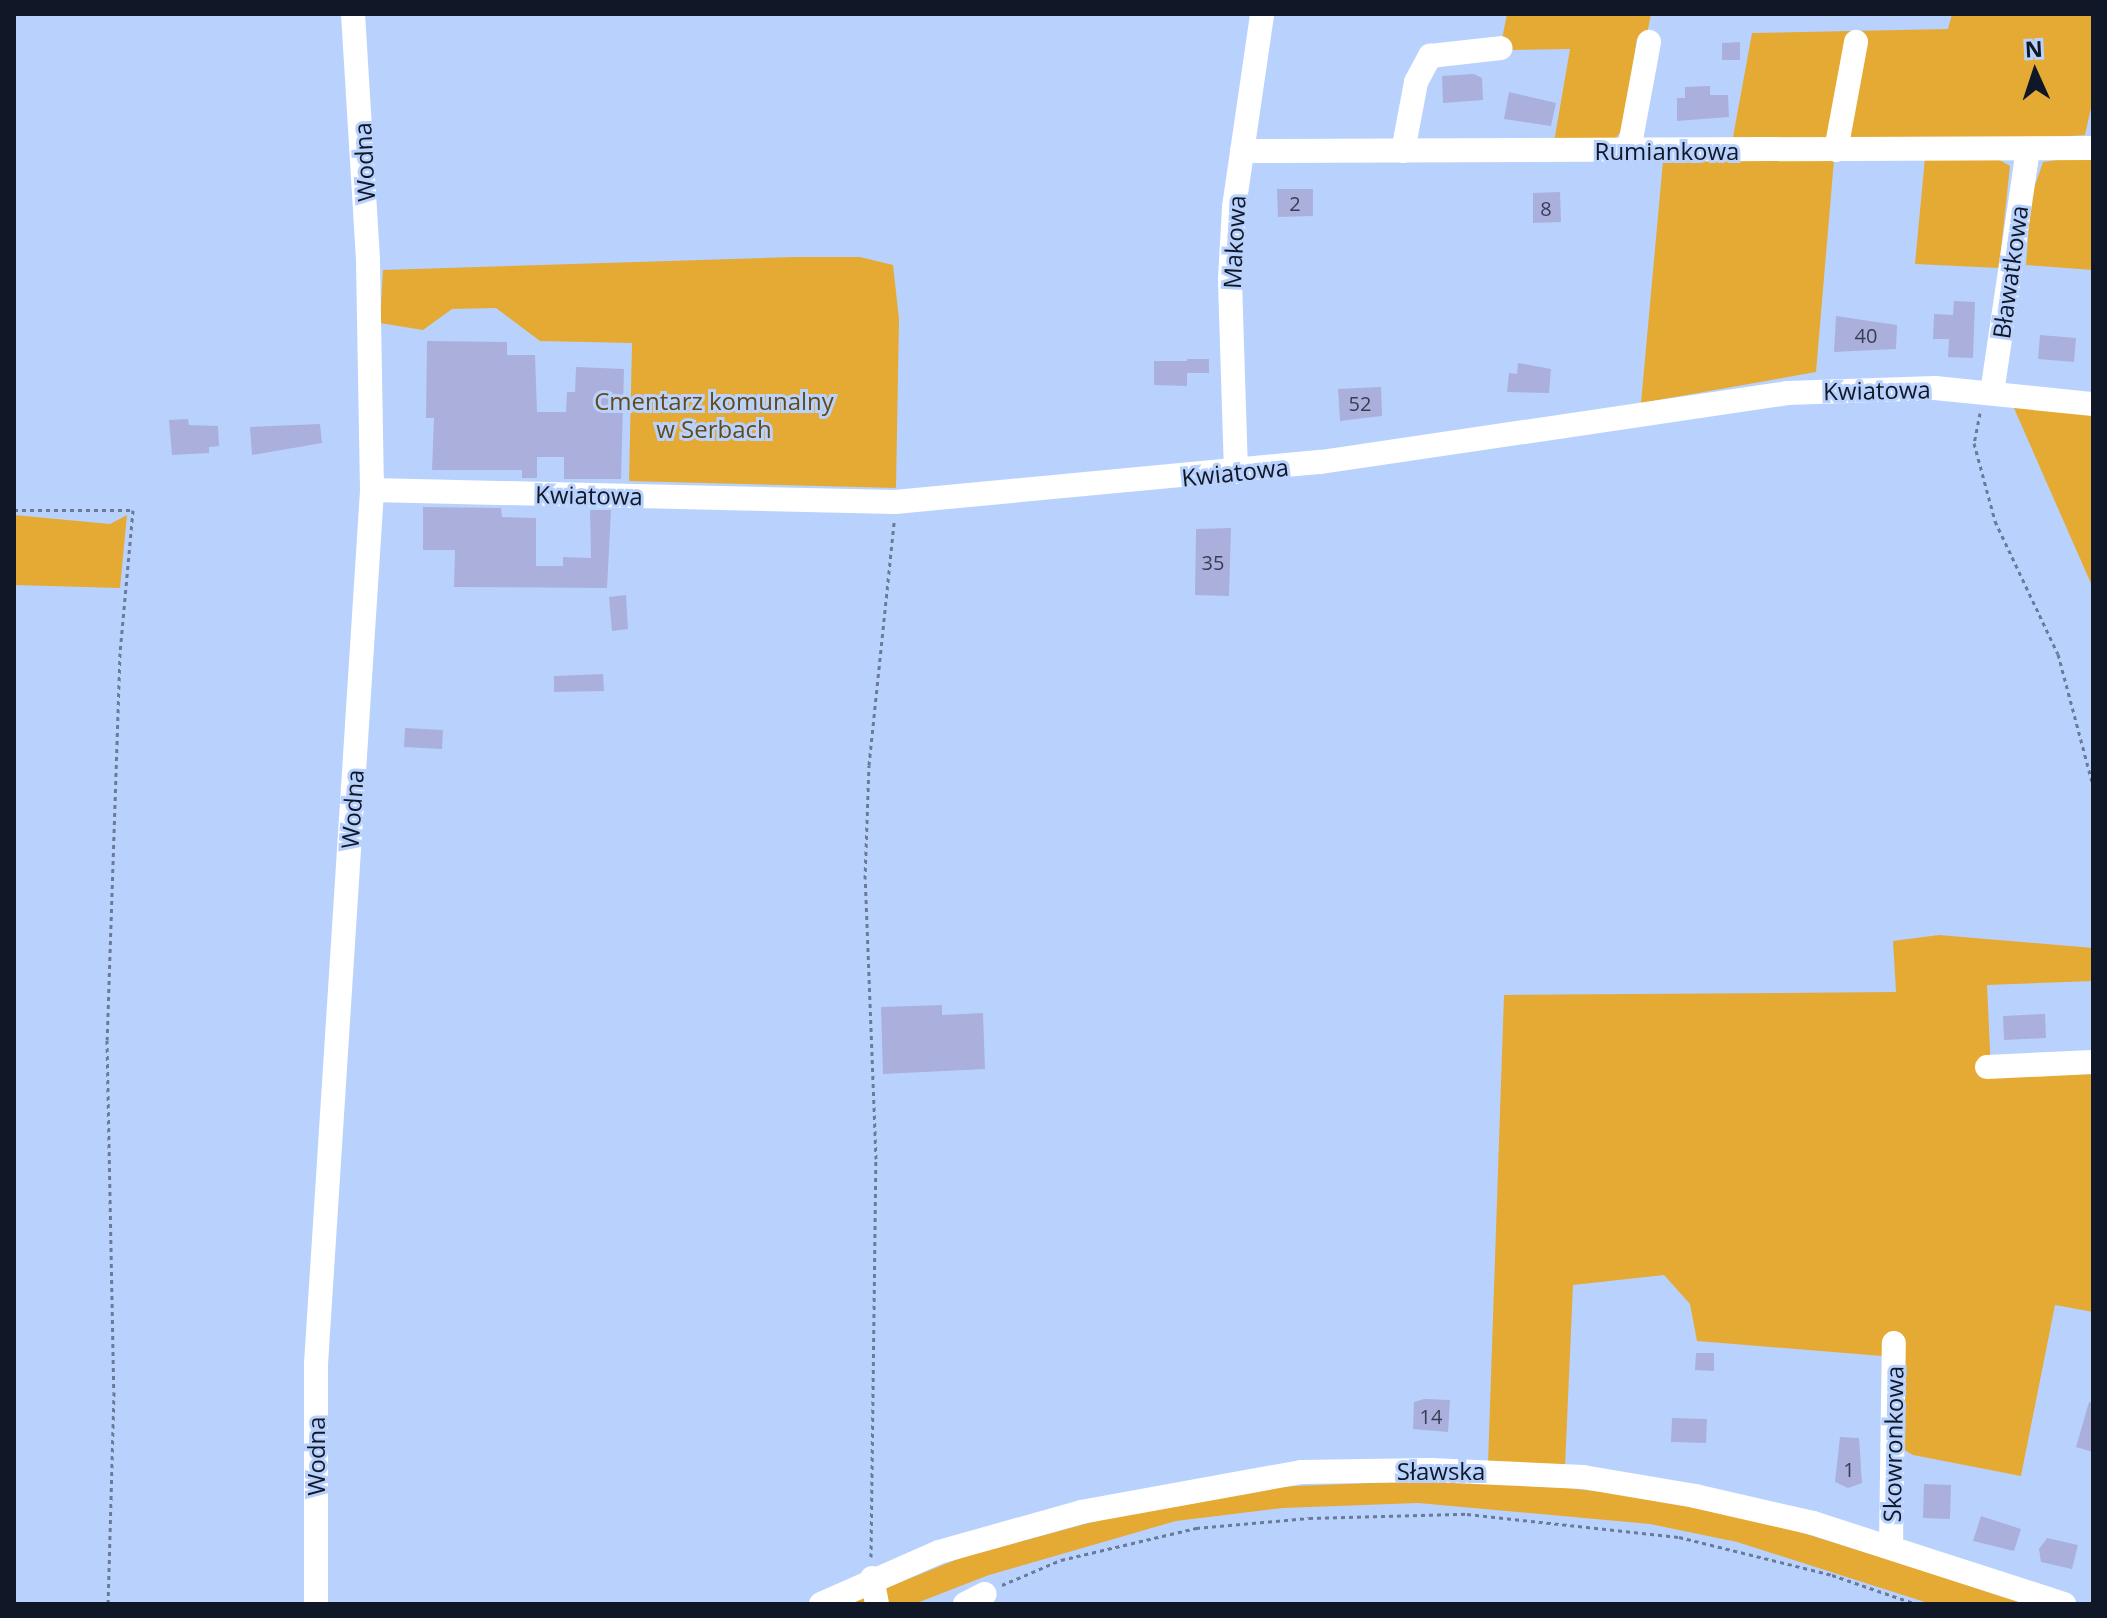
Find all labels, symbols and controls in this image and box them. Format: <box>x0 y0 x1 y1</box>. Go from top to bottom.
north arrow <box>1995 32 2075 112</box>
text: N <box>2024 33 2043 63</box>
street label: Wodna <box>348 122 380 202</box>
street label: Rumiankowa <box>1595 137 1739 165</box>
house number: 2 <box>1289 191 1301 215</box>
street label: Makowa <box>1217 194 1251 290</box>
house number: 8 <box>1540 196 1552 220</box>
street label: Bławatkowa <box>1986 203 2034 341</box>
house number: 40 <box>1855 323 1877 347</box>
street label: Kwiatowa <box>1823 375 1931 405</box>
park label: Cmentarz komunalny w Serbach <box>594 387 834 443</box>
house number: 52 <box>1349 391 1371 415</box>
street label: Kwiatowa <box>1180 452 1290 492</box>
street label: Kwiatowa <box>535 480 643 510</box>
house number: 35 <box>1202 550 1224 574</box>
street label: Wodna <box>335 768 369 850</box>
street label: Skowronkowa <box>1877 1365 1909 1523</box>
house number: 14 <box>1420 1404 1442 1428</box>
street label: Wodna <box>302 1416 330 1496</box>
street label: Sławska <box>1397 1457 1485 1485</box>
house number: 1 <box>1843 1457 1855 1481</box>

